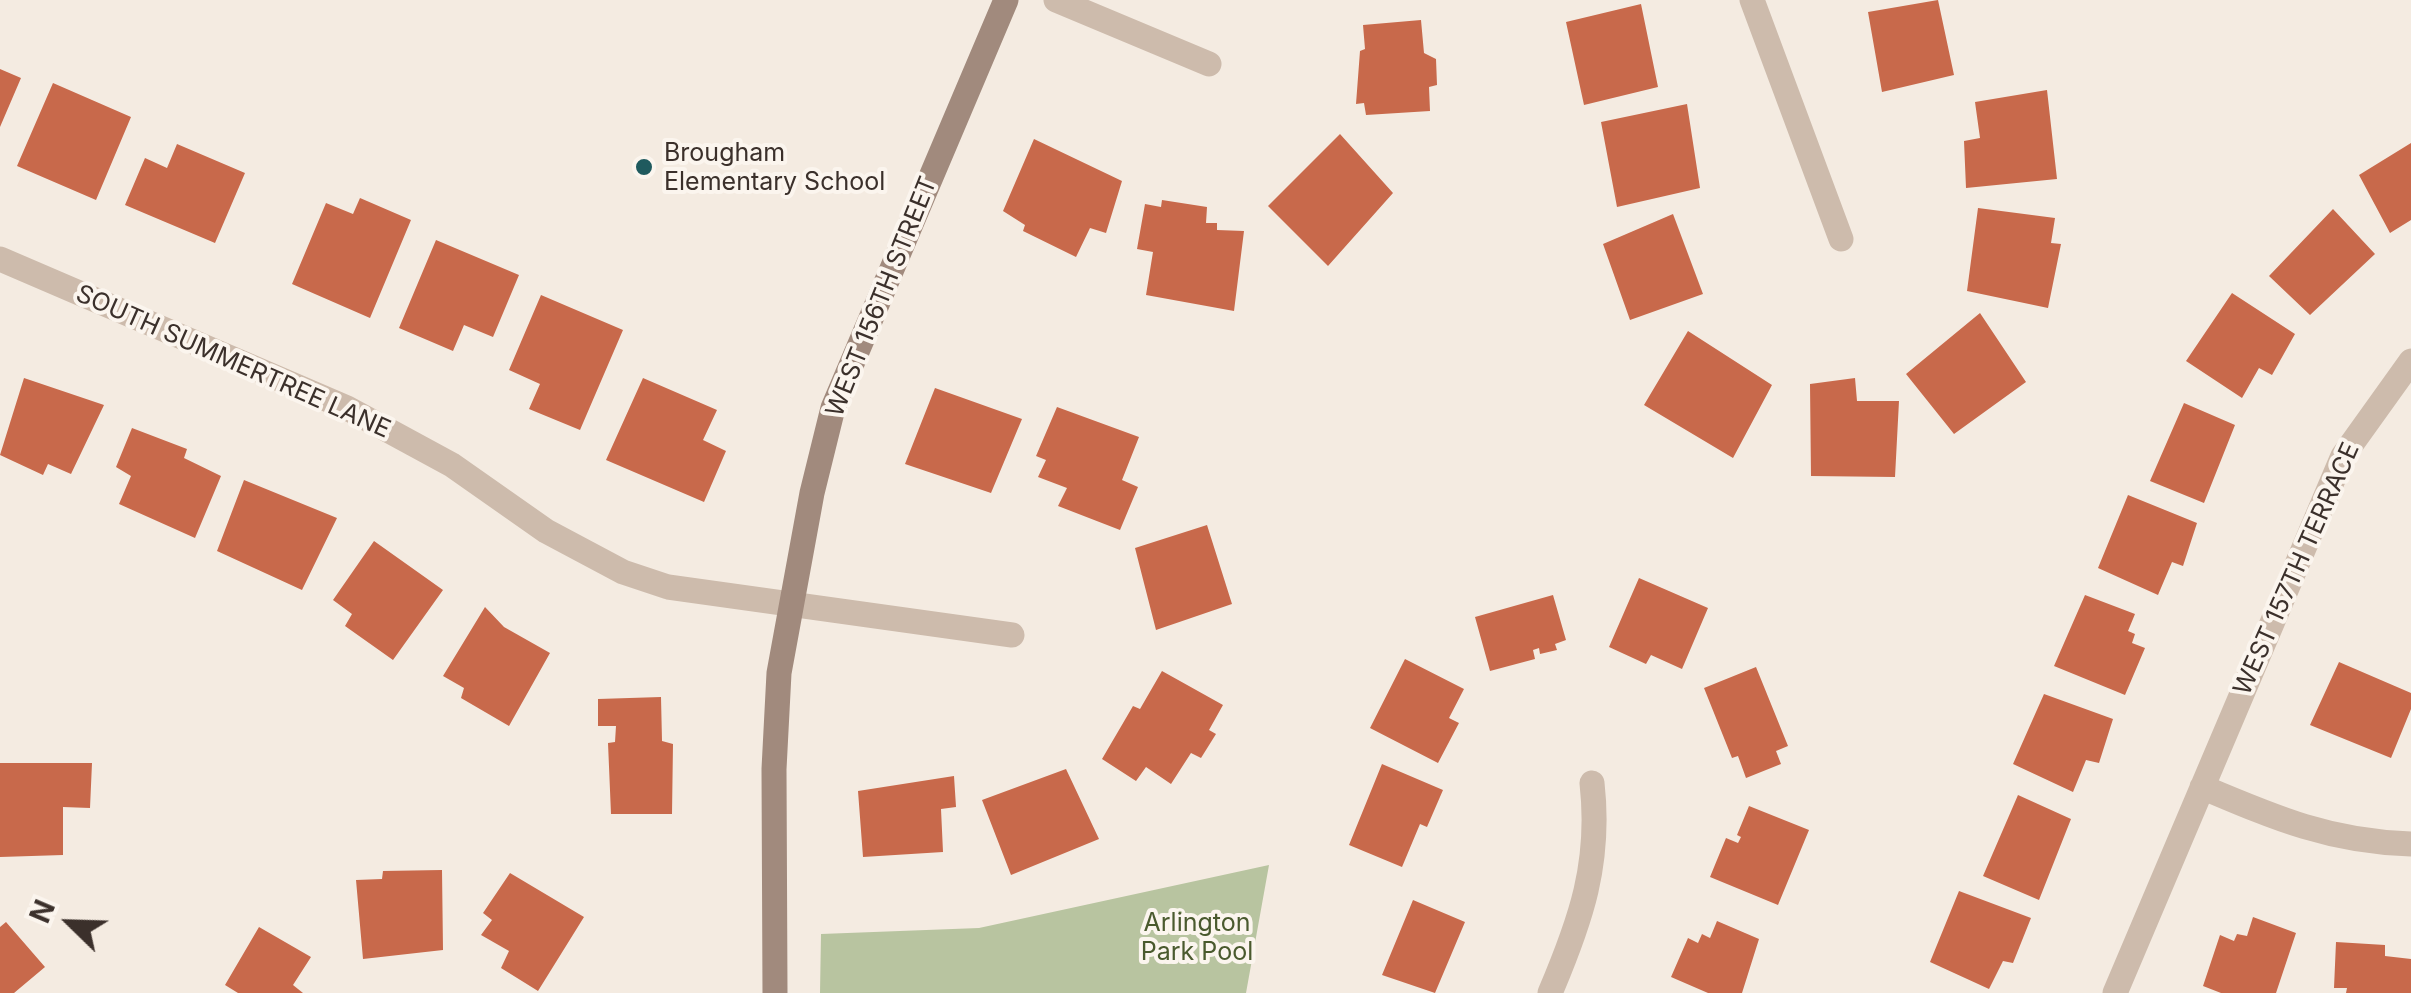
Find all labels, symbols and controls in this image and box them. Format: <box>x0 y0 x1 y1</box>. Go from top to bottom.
place label: Brougham Elementary School <box>664 138 885 197</box>
marker: Brougham Elementary School <box>633 156 655 178</box>
street label: WEST 156TH STREET <box>820 173 944 421</box>
street label: SOUTH SUMMERTREE LANE <box>71 279 395 445</box>
street label: WEST 157TH TERRACE <box>2228 438 2366 700</box>
north arrow <box>20 873 120 973</box>
text: N <box>23 895 62 928</box>
park label: Arlington Park Pool <box>1141 908 1253 967</box>

